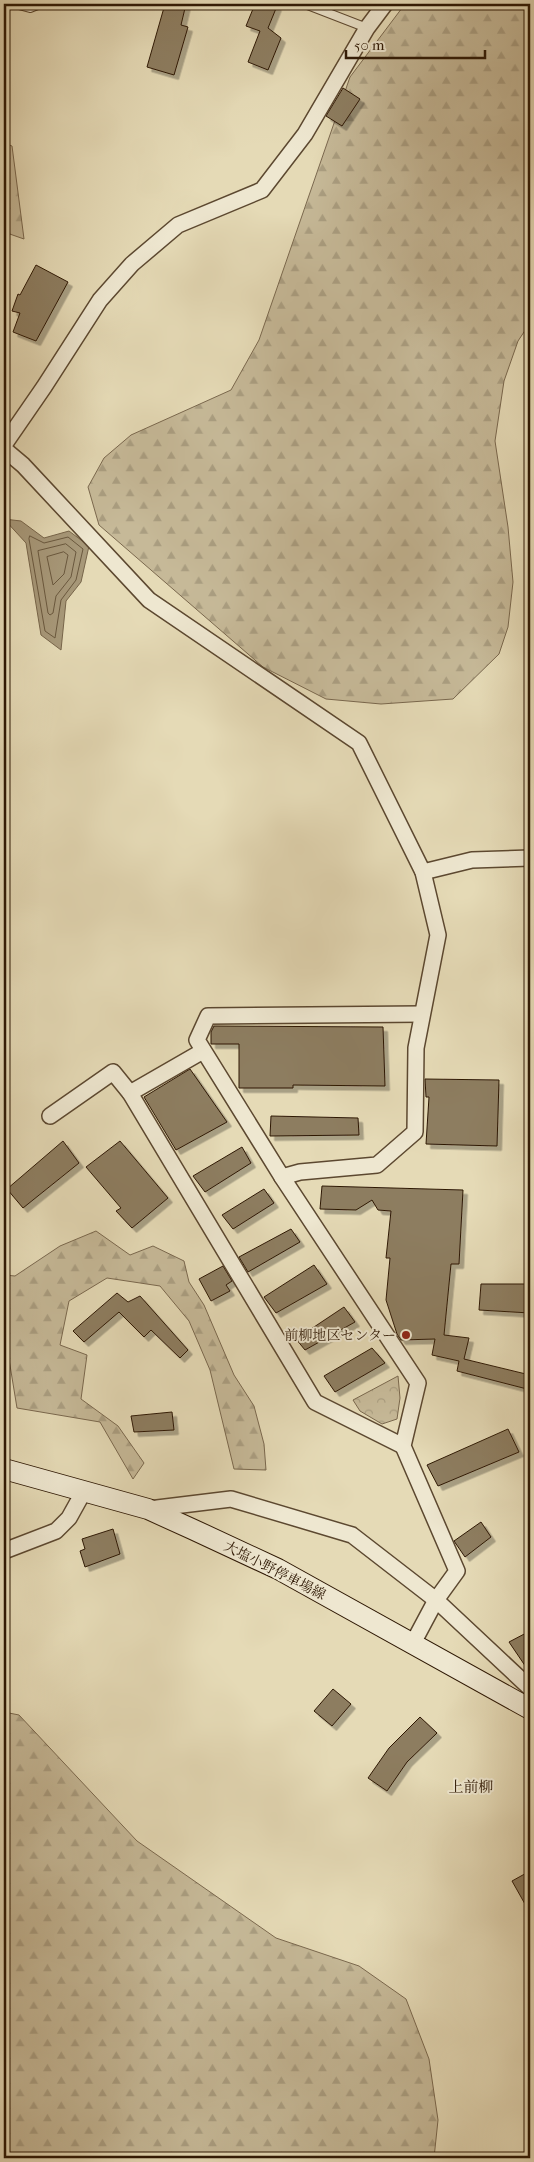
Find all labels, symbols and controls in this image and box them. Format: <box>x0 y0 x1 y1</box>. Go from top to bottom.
scale bar <box>346 28 485 60</box>
text: 50 m <box>354 36 385 54</box>
place label: 前柳地区センター <box>285 1327 396 1344</box>
marker: 前柳地区センター <box>400 1329 412 1341</box>
street label: 大塩小野停車場線 <box>221 1537 329 1603</box>
district label: 上前柳 <box>448 1778 494 1796</box>

